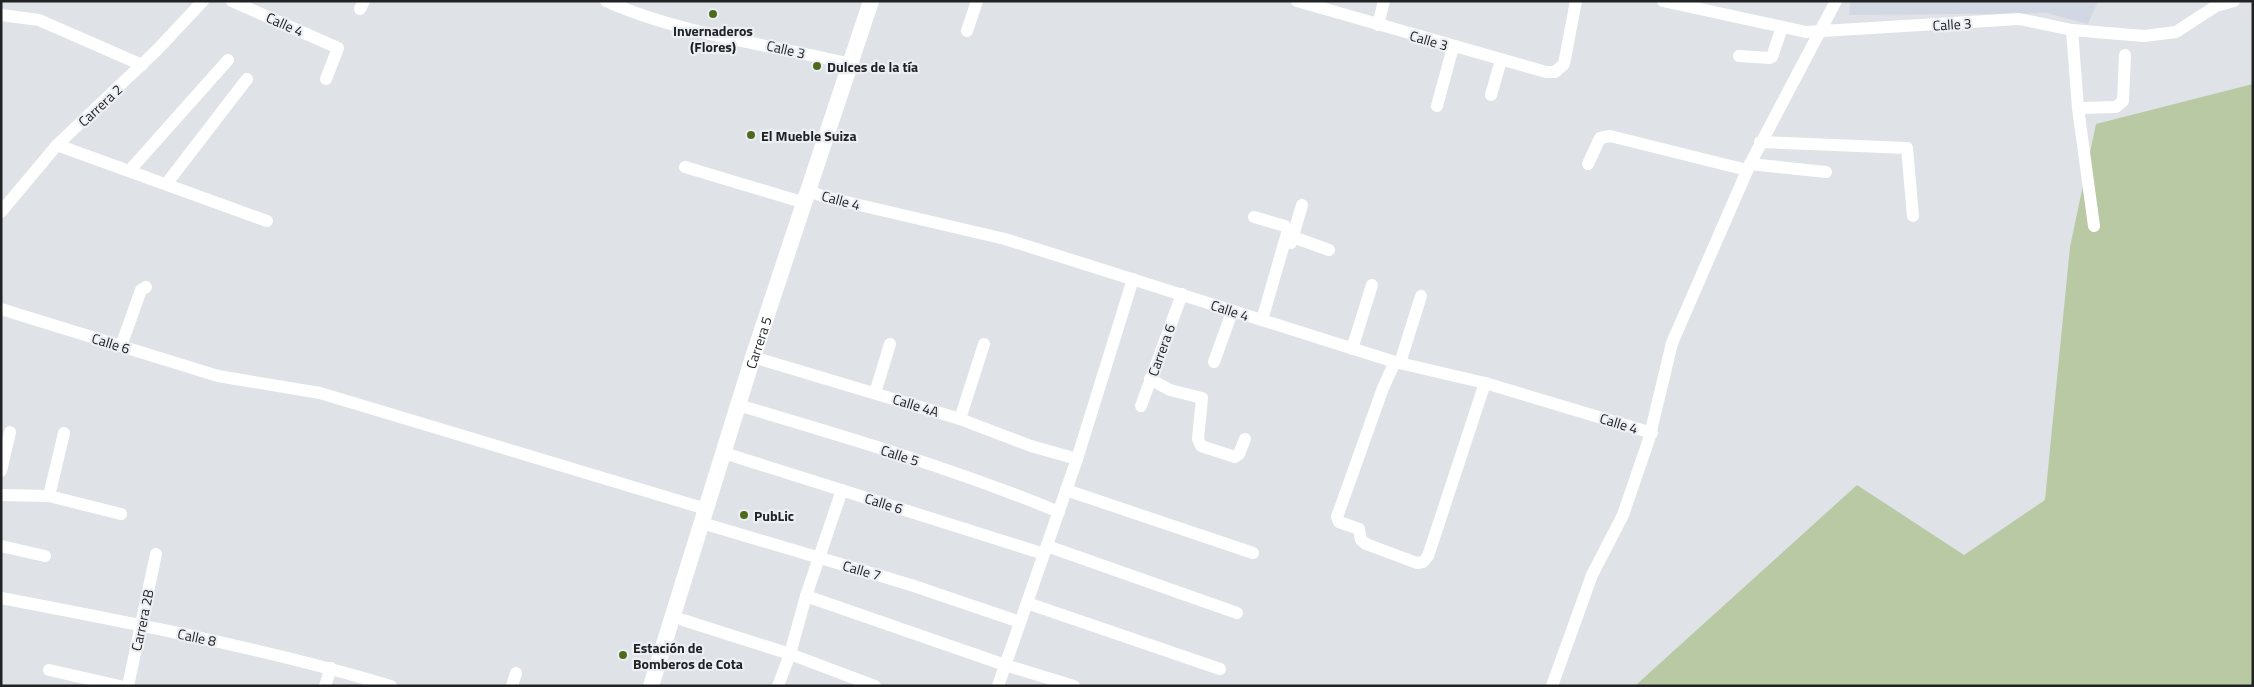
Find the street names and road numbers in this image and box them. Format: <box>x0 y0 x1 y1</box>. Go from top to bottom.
street label: Calle 4 <box>263 6 307 42</box>
street label: Calle 3 <box>1932 12 1972 36</box>
street label: Calle 3 <box>1407 25 1451 55</box>
street label: Calle 3 <box>765 34 807 64</box>
street label: Carrera 2 <box>73 79 127 131</box>
street label: Calle 4 <box>819 185 863 215</box>
street label: Calle 4 <box>1208 294 1252 326</box>
street label: Carrera 5 <box>740 313 776 371</box>
street label: Carrera 6 <box>1142 321 1180 379</box>
street label: Calle 6 <box>89 327 133 359</box>
street label: Calle 4A <box>890 388 942 422</box>
street label: Calle 4 <box>1597 407 1641 439</box>
street label: Calle 5 <box>878 439 922 471</box>
street label: Calle 6 <box>862 487 906 519</box>
street label: Calle 7 <box>840 555 884 585</box>
street label: Carrera 2B <box>125 587 159 653</box>
street label: Calle 8 <box>176 623 218 651</box>

